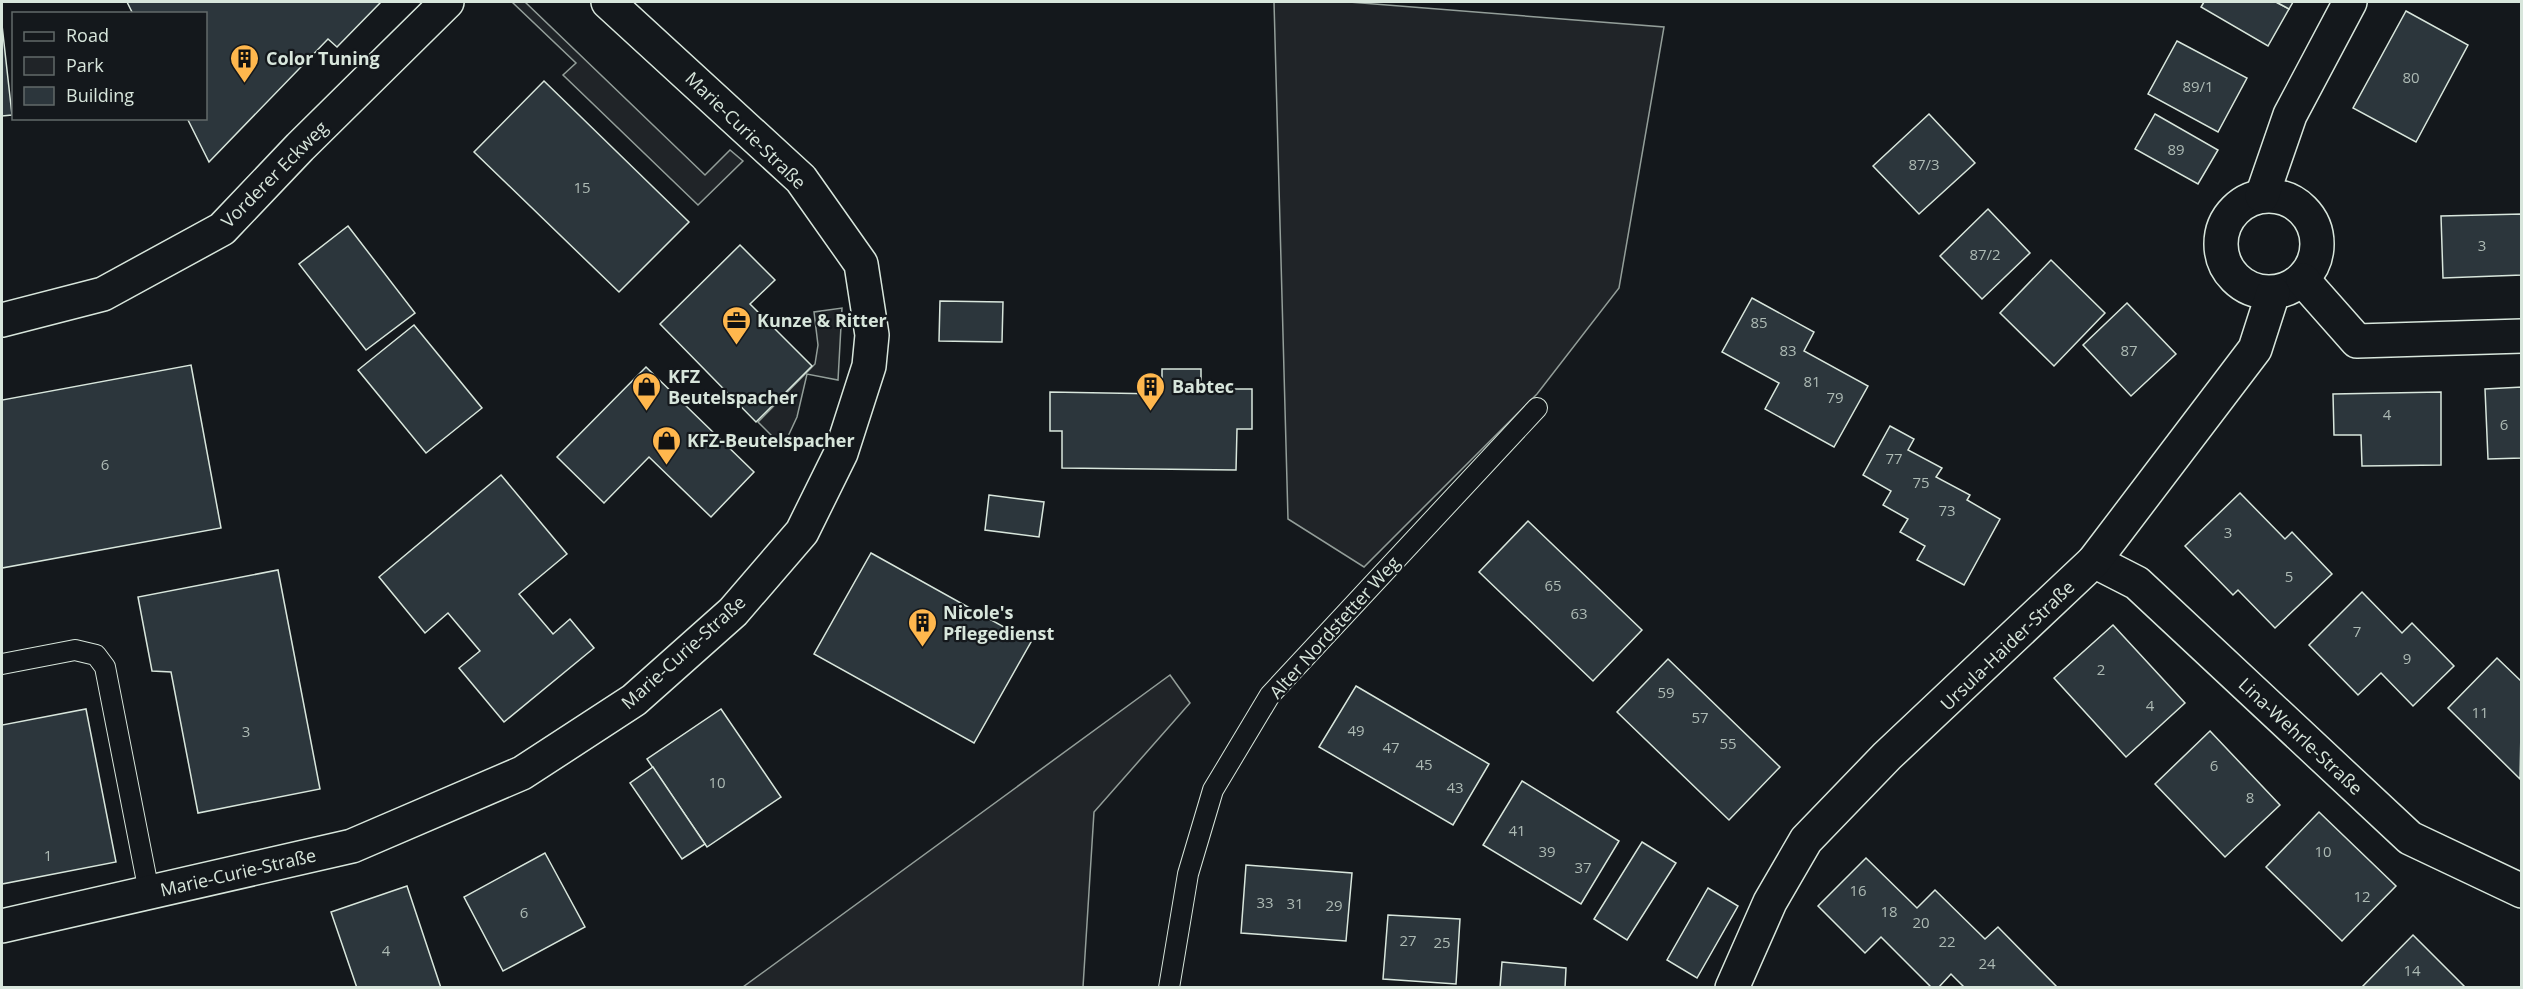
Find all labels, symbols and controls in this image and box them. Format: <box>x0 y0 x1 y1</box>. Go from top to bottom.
legend <box>12 12 207 120</box>
text: Road <box>66 23 109 47</box>
building icon: Color Tuning <box>229 42 261 84</box>
place label: Color Tuning <box>266 46 380 70</box>
text: Park <box>66 53 104 77</box>
street label: Marie-Curie-Straße <box>680 66 812 194</box>
house number: 80 <box>2402 67 2420 87</box>
house number: 89/1 <box>2182 76 2214 96</box>
text: Building <box>66 83 134 107</box>
street label: Vorderer Eckweg <box>216 115 333 232</box>
house number: 89 <box>2167 139 2185 159</box>
house number: 87/3 <box>1908 154 1940 174</box>
house number: 15 <box>573 177 591 197</box>
house number: 3 <box>2478 235 2486 255</box>
house number: 87/2 <box>1969 244 2001 264</box>
office icon: Kunze & Ritter <box>720 304 752 346</box>
place label: Kunze & Ritter <box>757 308 887 332</box>
house number: 85 <box>1750 312 1768 332</box>
house number: 83 <box>1779 340 1797 360</box>
house number: 87 <box>2120 340 2138 360</box>
place label: KFZ Beutelspacher <box>668 364 798 409</box>
shop icon: KFZ Beutelspacher <box>631 370 663 412</box>
building icon: Babtec <box>1135 370 1167 412</box>
house number: 81 <box>1803 371 1821 391</box>
place label: Babtec <box>1172 374 1234 398</box>
house number: 79 <box>1826 387 1844 407</box>
house number: 4 <box>2383 404 2392 424</box>
house number: 6 <box>2500 414 2508 434</box>
shop icon: KFZ-Beutelspacher <box>650 424 682 466</box>
place label: KFZ-Beutelspacher <box>687 428 855 452</box>
house number: 77 <box>1885 448 1903 468</box>
house number: 6 <box>101 454 109 474</box>
house number: 75 <box>1912 472 1930 492</box>
house number: 73 <box>1938 500 1956 520</box>
house number: 3 <box>2224 522 2232 542</box>
street label: Alter Nordstetter Weg <box>1264 551 1405 703</box>
house number: 5 <box>2285 566 2293 586</box>
house number: 65 <box>1544 575 1562 595</box>
street label: Ursula-Haider-Straße <box>1935 575 2079 715</box>
street label: Marie-Curie-Straße <box>616 590 750 714</box>
place label: Nicole's Pflegedienst <box>943 600 1054 645</box>
house number: 63 <box>1570 603 1588 623</box>
building icon: Nicole's Pflegedienst <box>906 606 938 648</box>
house number: 7 <box>2353 621 2361 641</box>
house number: 9 <box>2403 648 2411 668</box>
house number: 2 <box>2097 659 2105 679</box>
street label: Lina-Wehrle-Straße <box>2234 672 2368 800</box>
house number: 59 <box>1657 682 1675 702</box>
house number: 4 <box>2146 695 2155 715</box>
house number: 11 <box>2471 702 2489 722</box>
house number: 57 <box>1691 707 1709 727</box>
house number: 49 <box>1347 720 1365 740</box>
house number: 3 <box>242 721 250 741</box>
house number: 55 <box>1719 733 1737 753</box>
house number: 47 <box>1382 737 1400 757</box>
house number: 45 <box>1415 754 1433 774</box>
house number: 6 <box>2210 755 2218 775</box>
house number: 10 <box>708 772 726 792</box>
house number: 43 <box>1446 777 1464 797</box>
house number: 8 <box>2246 787 2254 807</box>
house number: 41 <box>1508 820 1526 840</box>
house number: 39 <box>1538 841 1556 861</box>
house number: 10 <box>2314 841 2332 861</box>
street label: Marie-Curie-Straße <box>158 842 318 902</box>
house number: 1 <box>44 845 52 865</box>
house number: 37 <box>1574 857 1592 877</box>
house number: 16 <box>1849 880 1867 900</box>
house number: 12 <box>2353 886 2371 906</box>
house number: 33 <box>1256 892 1274 912</box>
house number: 31 <box>1286 893 1304 913</box>
house number: 29 <box>1325 895 1343 915</box>
house number: 18 <box>1880 901 1898 921</box>
house number: 6 <box>520 902 528 922</box>
house number: 20 <box>1912 912 1930 932</box>
house number: 27 <box>1399 930 1417 950</box>
house number: 22 <box>1938 931 1956 951</box>
house number: 25 <box>1433 932 1451 952</box>
house number: 4 <box>382 940 391 960</box>
house number: 24 <box>1978 953 1996 973</box>
house number: 14 <box>2403 960 2421 980</box>

